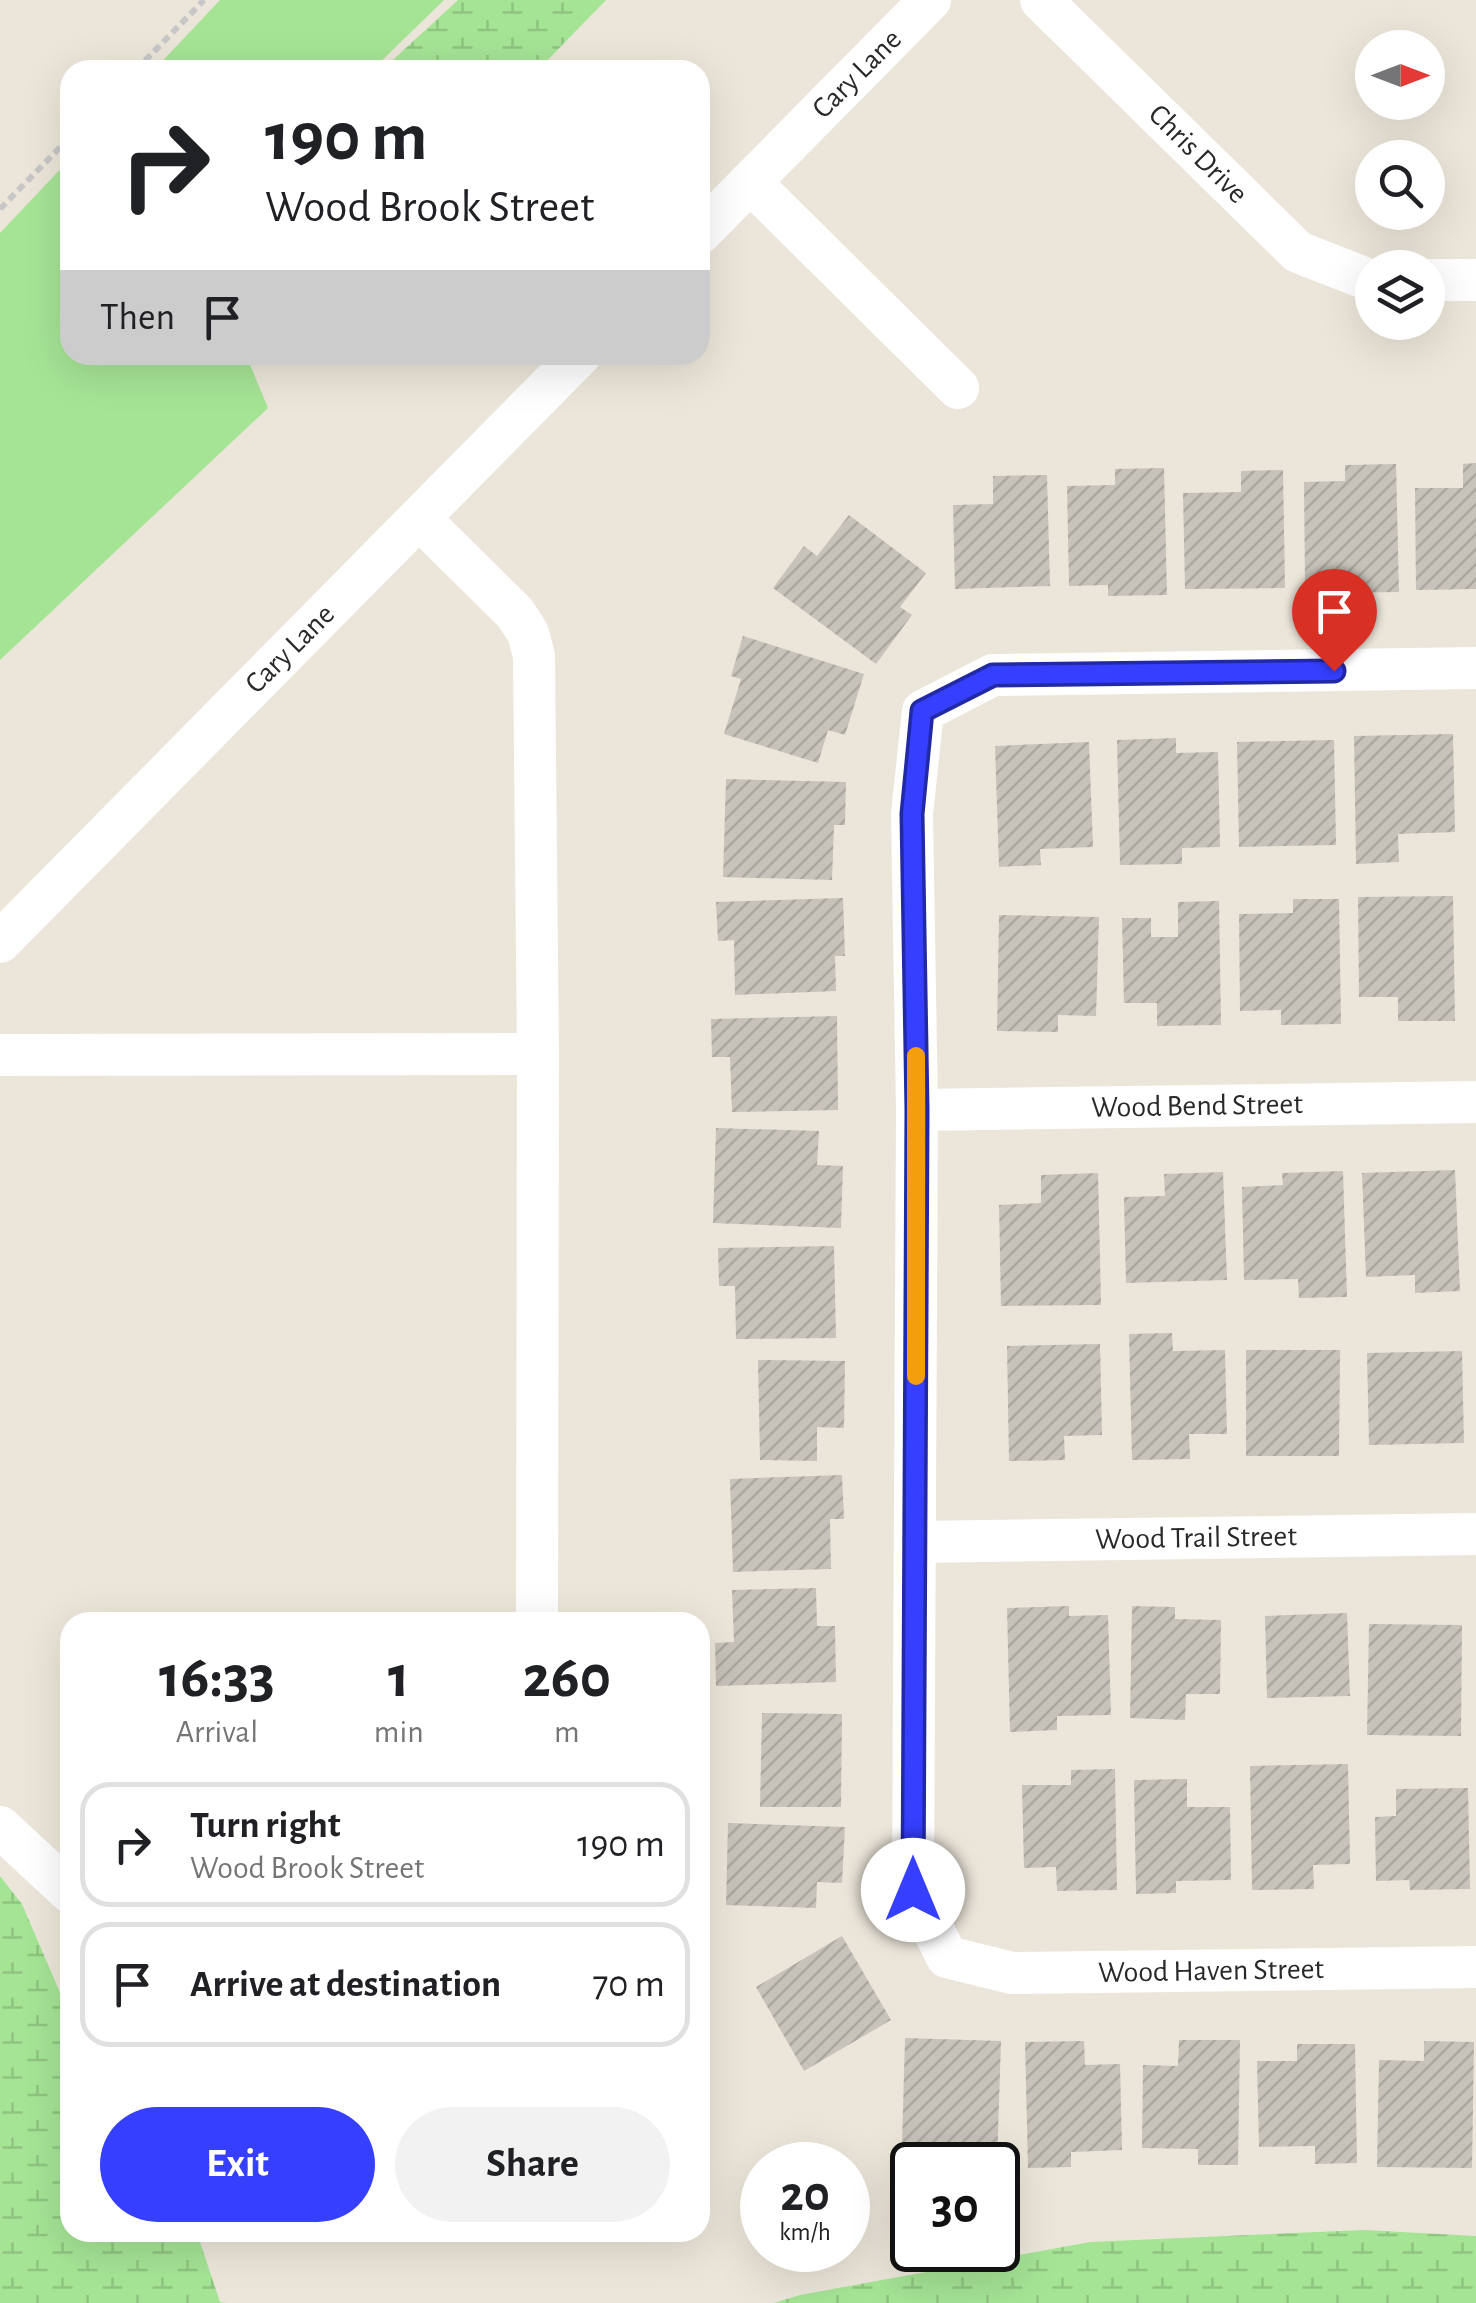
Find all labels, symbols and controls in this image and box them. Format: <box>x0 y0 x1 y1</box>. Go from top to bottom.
street label: Cary Lane <box>807 24 907 124</box>
north arrow <box>1355 30 1445 120</box>
map controls <box>1355 30 1445 340</box>
street label: Chris Drive <box>1143 99 1253 209</box>
icon: right <box>100 100 230 230</box>
text: 190 m <box>265 103 428 173</box>
button: search <box>1355 140 1445 230</box>
text: Wood Brook Street <box>265 185 594 230</box>
button: layers <box>1355 250 1445 340</box>
icon: arrive <box>195 290 250 345</box>
text: Then <box>100 299 175 337</box>
pin <box>1292 569 1377 672</box>
icon: arrive <box>1307 584 1362 639</box>
street label: Cary Lane <box>240 599 340 699</box>
street label: Wood Bend Street <box>1091 1089 1303 1123</box>
street label: Wood Trail Street <box>1095 1521 1298 1555</box>
text: 16:33 <box>159 1648 275 1708</box>
text: 1 <box>388 1648 410 1708</box>
text: 260 <box>523 1648 611 1708</box>
text: Arrival <box>176 1716 258 1748</box>
text: min <box>374 1716 424 1748</box>
text: m <box>554 1716 580 1748</box>
text: Turn right <box>190 1807 340 1845</box>
icon: right <box>105 1817 160 1872</box>
text: 190 m <box>577 1826 665 1864</box>
position arrow <box>861 1838 965 1942</box>
text: Wood Brook Street <box>190 1852 424 1884</box>
street label: Wood Haven Street <box>1098 1954 1325 1988</box>
icon: arrive <box>105 1957 160 2012</box>
text: Arrive at destination <box>190 1966 501 2004</box>
text: 70 m <box>592 1966 665 2004</box>
button: Exit <box>100 2107 375 2222</box>
button: Share <box>395 2107 670 2222</box>
speed limit sign: 30 <box>890 2142 1020 2272</box>
text: 20 <box>780 2170 830 2220</box>
text: km/h <box>779 2220 831 2245</box>

